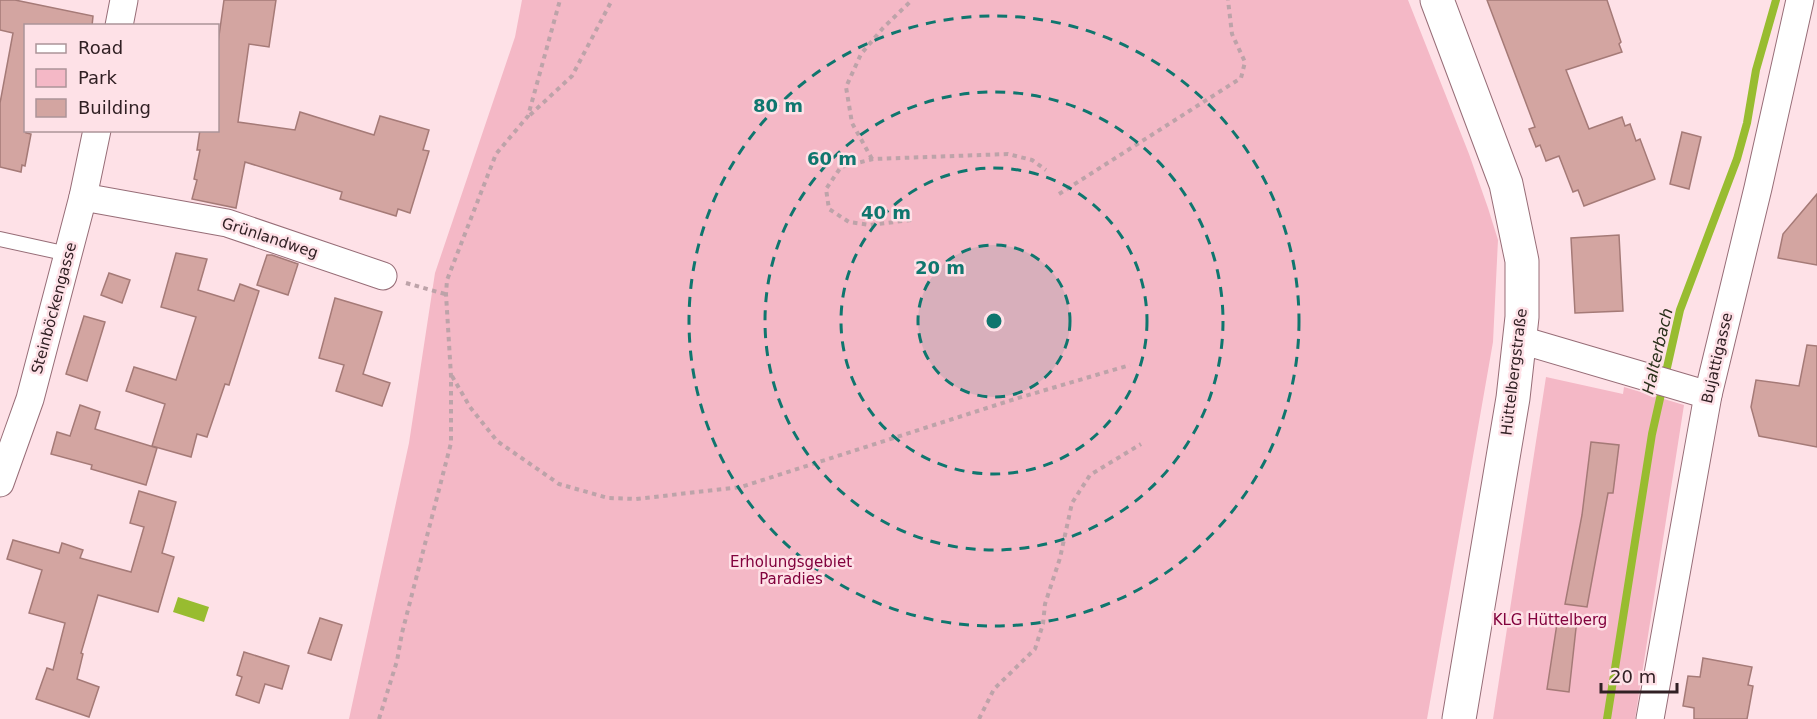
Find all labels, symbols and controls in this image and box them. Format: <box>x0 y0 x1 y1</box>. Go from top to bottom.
legend <box>24 24 219 132</box>
text: Road <box>78 37 123 58</box>
text: Park <box>78 67 117 88</box>
text: 80 m <box>753 95 803 116</box>
text: Building <box>78 97 151 118</box>
text: 60 m <box>807 148 857 169</box>
text: 40 m <box>861 202 911 223</box>
street label: Grünlandweg <box>220 214 320 262</box>
street label: Steinböckengasse <box>28 240 80 376</box>
text: 20 m <box>915 257 965 278</box>
water label: Halterbach <box>1638 306 1677 396</box>
street label: Hüttelbergstraße <box>1497 307 1531 437</box>
centre of rings <box>984 311 1004 331</box>
street label: Bujattigasse <box>1698 311 1736 405</box>
park label: Erholungsgebiet Paradies <box>730 553 852 588</box>
park label: KLG Hüttelberg <box>1493 611 1607 629</box>
scale bar <box>1601 656 1678 694</box>
text: 20 m <box>1610 666 1656 687</box>

